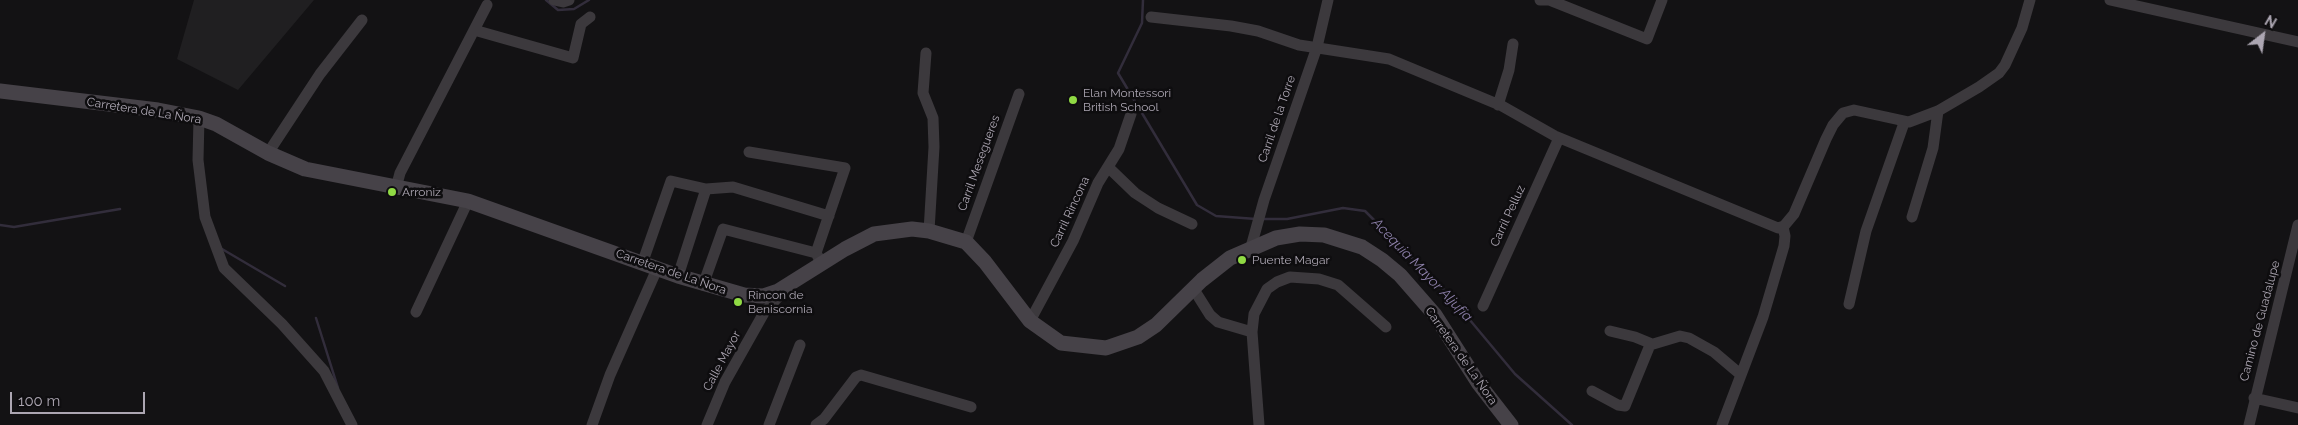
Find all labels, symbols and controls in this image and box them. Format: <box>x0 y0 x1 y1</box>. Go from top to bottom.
north arrow <box>2238 10 2288 60</box>
text: N <box>2262 12 2279 32</box>
street label: Carril de la Torre <box>1255 74 1299 164</box>
place label: Elan Montessori British School <box>1083 86 1171 114</box>
marker: Elan Montessori British School <box>1067 94 1079 106</box>
street label: Carretera de La Ñora <box>86 95 202 127</box>
street label: Carril Mesegueres <box>955 113 1003 213</box>
street label: Carril Rincona <box>1047 174 1093 250</box>
street label: Carril Pelluz <box>1488 183 1528 249</box>
place label: Arroniz <box>402 185 441 199</box>
marker: Arroniz <box>386 186 398 198</box>
water label: Acequia Mayor Aljufía <box>1368 215 1476 325</box>
street label: Carretera de La Ñora <box>614 246 728 298</box>
place label: Puente Magar <box>1252 253 1330 267</box>
marker: Puente Magar <box>1236 254 1248 266</box>
street label: Camino de Guadalupe <box>2237 259 2283 383</box>
place label: Rincon de Beniscornia <box>748 288 812 316</box>
marker: Rincon de Beniscornia <box>732 296 744 308</box>
street label: Carretera de La Ñora <box>1422 304 1500 408</box>
street label: Calle Mayor <box>700 329 744 393</box>
scale bar <box>12 382 148 414</box>
text: 100 m <box>18 392 60 410</box>

